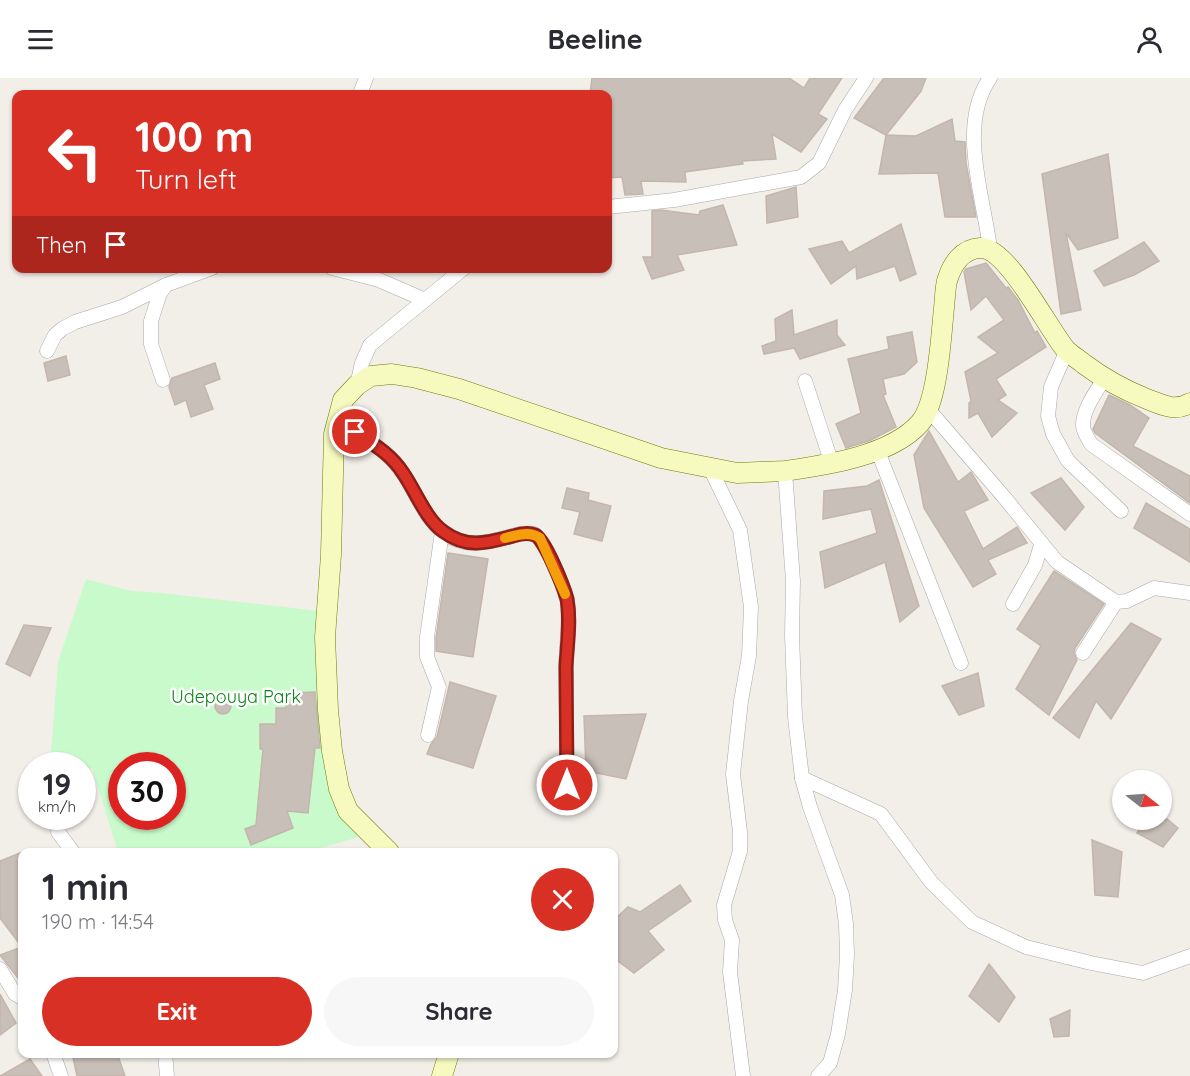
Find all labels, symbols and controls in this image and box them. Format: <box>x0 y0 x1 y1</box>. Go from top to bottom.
text: Beeline <box>547 22 643 56</box>
icon: menu <box>24 23 57 56</box>
icon: person <box>1133 23 1166 56</box>
text: 100 m <box>135 110 253 163</box>
icon: left <box>36 114 114 192</box>
text: Turn left <box>135 162 237 196</box>
icon: arrive <box>99 228 132 261</box>
text: Then <box>36 231 87 259</box>
pin <box>329 406 380 457</box>
icon: arrive <box>338 415 371 448</box>
park label: Udepouya Park <box>171 685 301 708</box>
speed limit sign: 30 <box>108 752 186 830</box>
position arrow <box>535 753 599 817</box>
text: 19 <box>43 765 71 803</box>
north arrow <box>1112 770 1172 830</box>
map controls <box>1112 770 1172 830</box>
text: km/h <box>38 797 76 816</box>
text: 1 min <box>42 864 129 909</box>
button: close <box>531 868 594 931</box>
text: 190 m · 14:54 <box>42 909 154 934</box>
button: Exit <box>42 977 312 1046</box>
button: Share <box>324 977 594 1046</box>

